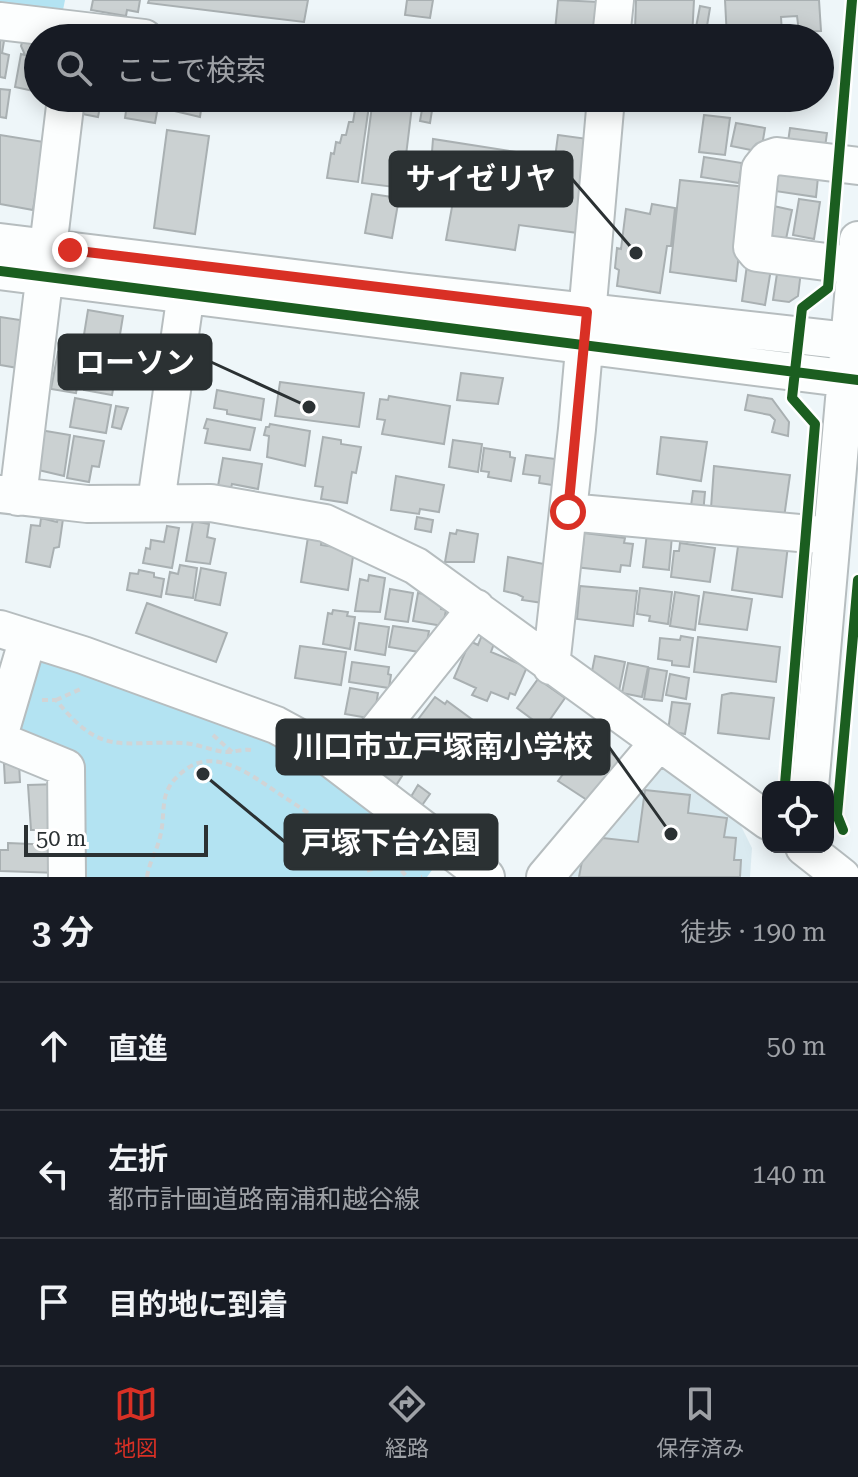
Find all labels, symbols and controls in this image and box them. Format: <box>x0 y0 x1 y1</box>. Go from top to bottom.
search box <box>24 24 834 112</box>
icon: search <box>52 46 96 90</box>
text: ここで検索 <box>116 53 266 88</box>
callout: サイゼリヤ <box>390 152 572 206</box>
text: サイゼリヤ <box>406 161 556 196</box>
route end <box>52 232 88 268</box>
callout: ローソン <box>59 335 211 389</box>
text: ローソン <box>75 345 195 380</box>
route start <box>550 494 586 530</box>
callout: 川口市立戸塚南小学校 <box>277 720 609 774</box>
text: 川口市立戸塚南小学校 <box>293 729 593 764</box>
map controls <box>762 781 834 853</box>
button: locate <box>762 781 834 853</box>
callout: 戸塚下台公園 <box>285 815 497 869</box>
scale bar <box>24 821 208 857</box>
text: 戸塚下台公園 <box>301 825 481 860</box>
text: 50 m <box>36 826 86 851</box>
text: 3 分 <box>32 912 94 952</box>
text: 徒歩 · 190 m <box>680 917 826 947</box>
icon: ahead <box>32 1024 76 1068</box>
text: 直進 <box>108 1031 168 1066</box>
text: 50 m <box>767 1031 826 1061</box>
text: 左折 <box>108 1141 168 1176</box>
icon: left <box>32 1152 76 1196</box>
text: 140 m <box>752 1159 826 1189</box>
text: 都市計画道路南浦和越谷線 <box>108 1184 420 1214</box>
icon: arrive <box>32 1280 76 1324</box>
text: 目的地に到着 <box>108 1287 288 1322</box>
tab: 地図 <box>114 1382 158 1462</box>
tab: 経路 <box>385 1382 429 1462</box>
tab: 保存済み <box>656 1382 744 1462</box>

